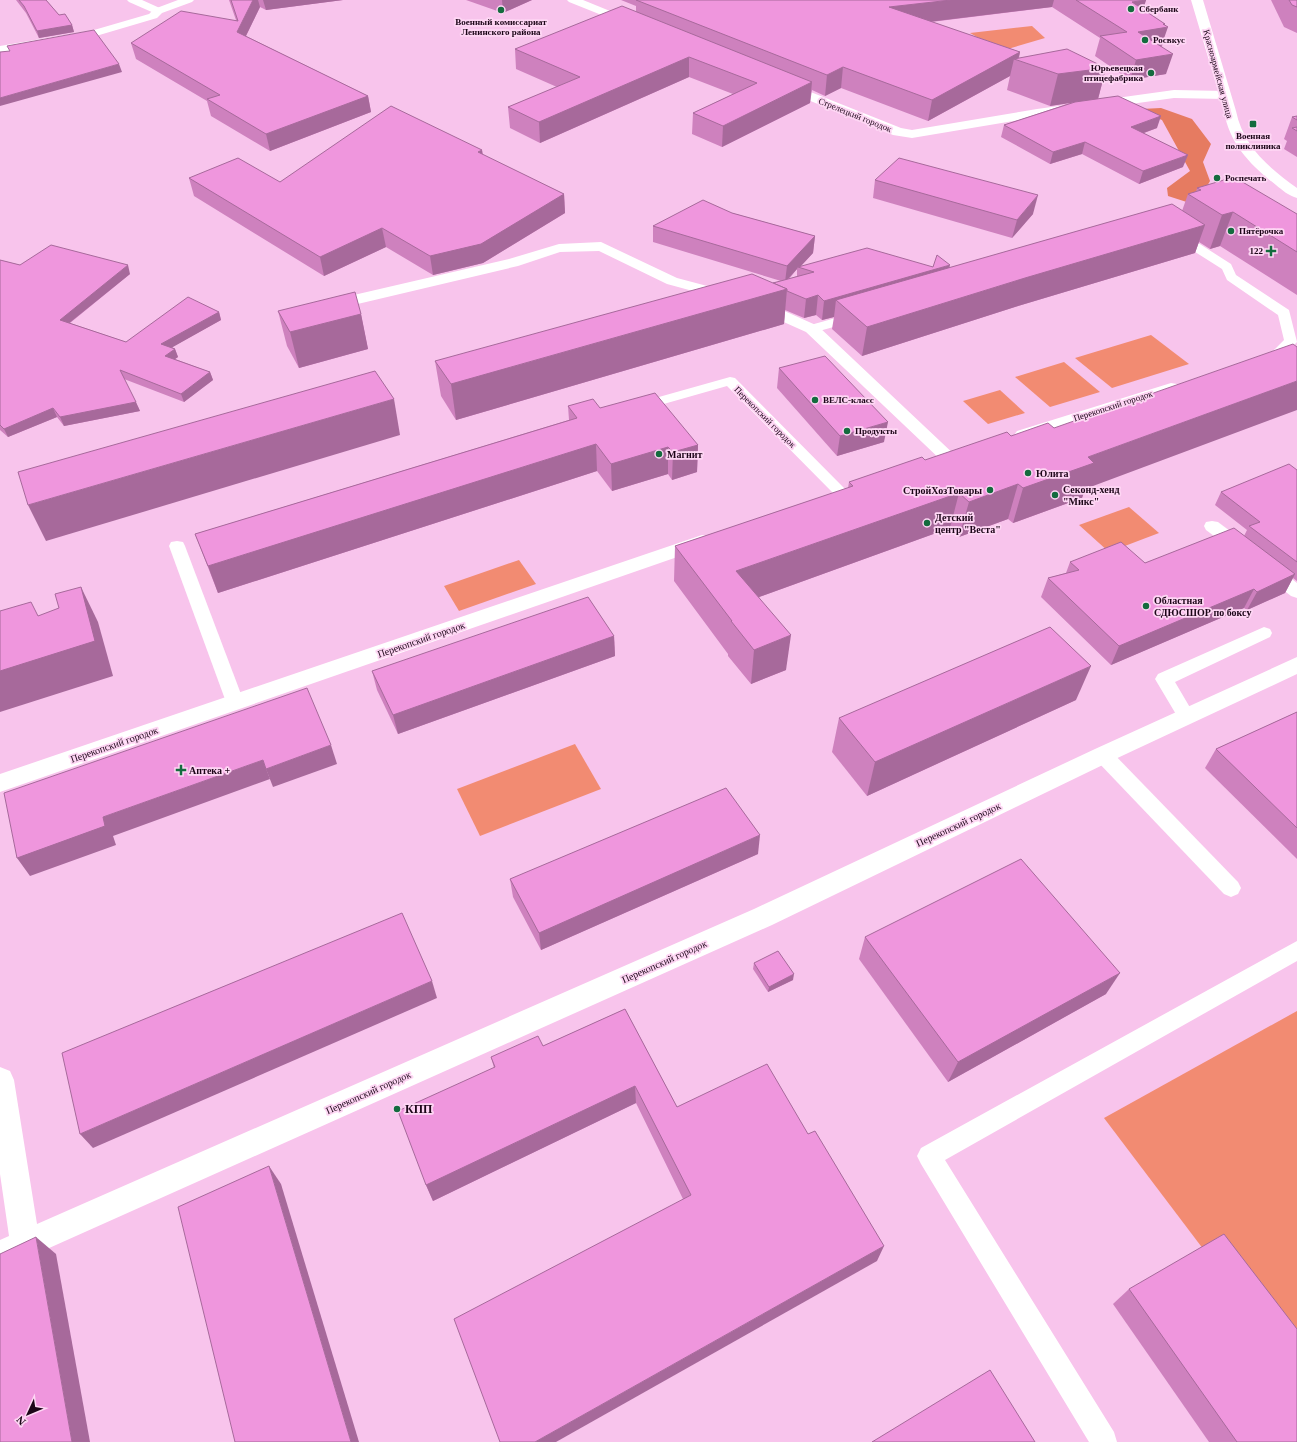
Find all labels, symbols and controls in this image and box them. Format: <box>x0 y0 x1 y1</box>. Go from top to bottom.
marker: Сбербанк <box>1126 4 1136 14</box>
place label: Сбербанк <box>1139 4 1179 14</box>
marker: Военный комиссариат Ленинского района <box>496 5 506 15</box>
place label: Военный комиссариат Ленинского района <box>455 17 547 37</box>
street label: Красноармейская улица <box>1201 29 1235 119</box>
marker: Росвкус <box>1140 35 1150 45</box>
place label: Росвкус <box>1153 35 1185 45</box>
place label: Юрьевецкая птицефабрика <box>1084 63 1143 83</box>
marker: Юрьевецкая птицефабрика <box>1146 68 1156 78</box>
street label: Стрелецкий городок <box>817 96 894 135</box>
marker: Военная поликлиника <box>1248 119 1258 129</box>
place label: Военная поликлиника <box>1225 131 1281 151</box>
marker: Роспечать <box>1212 173 1222 183</box>
place label: Роспечать <box>1225 173 1266 183</box>
marker: Пятёрочка <box>1226 226 1236 236</box>
place label: Пятёрочка <box>1239 226 1284 236</box>
place label: 122 <box>1250 246 1264 256</box>
marker: 122 <box>1266 246 1276 256</box>
street label: Перекопский городок <box>732 384 798 450</box>
street label: Перекопский городок <box>1072 388 1154 424</box>
marker: ВЕЛС-класс <box>810 395 820 405</box>
place label: ВЕЛС-класс <box>823 395 874 405</box>
marker: Продукты <box>842 426 852 436</box>
place label: Продукты <box>855 426 897 436</box>
marker: Магнит <box>654 449 664 459</box>
place label: Магнит <box>667 449 703 460</box>
marker: Юлита <box>1023 468 1033 478</box>
place label: Юлита <box>1036 468 1069 479</box>
place label: Секонд-хенд "Микс" <box>1063 484 1120 507</box>
place label: СтройХозТовары <box>903 485 982 496</box>
marker: СтройХозТовары <box>985 485 995 495</box>
marker: Секонд-хенд "Микс" <box>1050 490 1060 500</box>
place label: Детский центр "Веста" <box>935 512 1001 535</box>
marker: Детский центр "Веста" <box>922 518 932 528</box>
place label: Областная СДЮСШОР по боксу <box>1154 595 1251 618</box>
marker: Областная СДЮСШОР по боксу <box>1141 601 1151 611</box>
street label: Перекопский городок <box>376 619 466 660</box>
street label: Перекопский городок <box>69 724 159 765</box>
marker: Аптека + <box>176 765 186 775</box>
place label: Аптека + <box>189 765 230 776</box>
street label: Перекопский городок <box>914 800 1002 849</box>
street label: Перекопский городок <box>620 938 709 985</box>
street label: Перекопский городок <box>324 1069 413 1116</box>
place label: КПП <box>405 1102 433 1116</box>
marker: КПП <box>392 1104 402 1114</box>
north arrow <box>8 1394 48 1434</box>
text: N <box>14 1414 28 1428</box>

